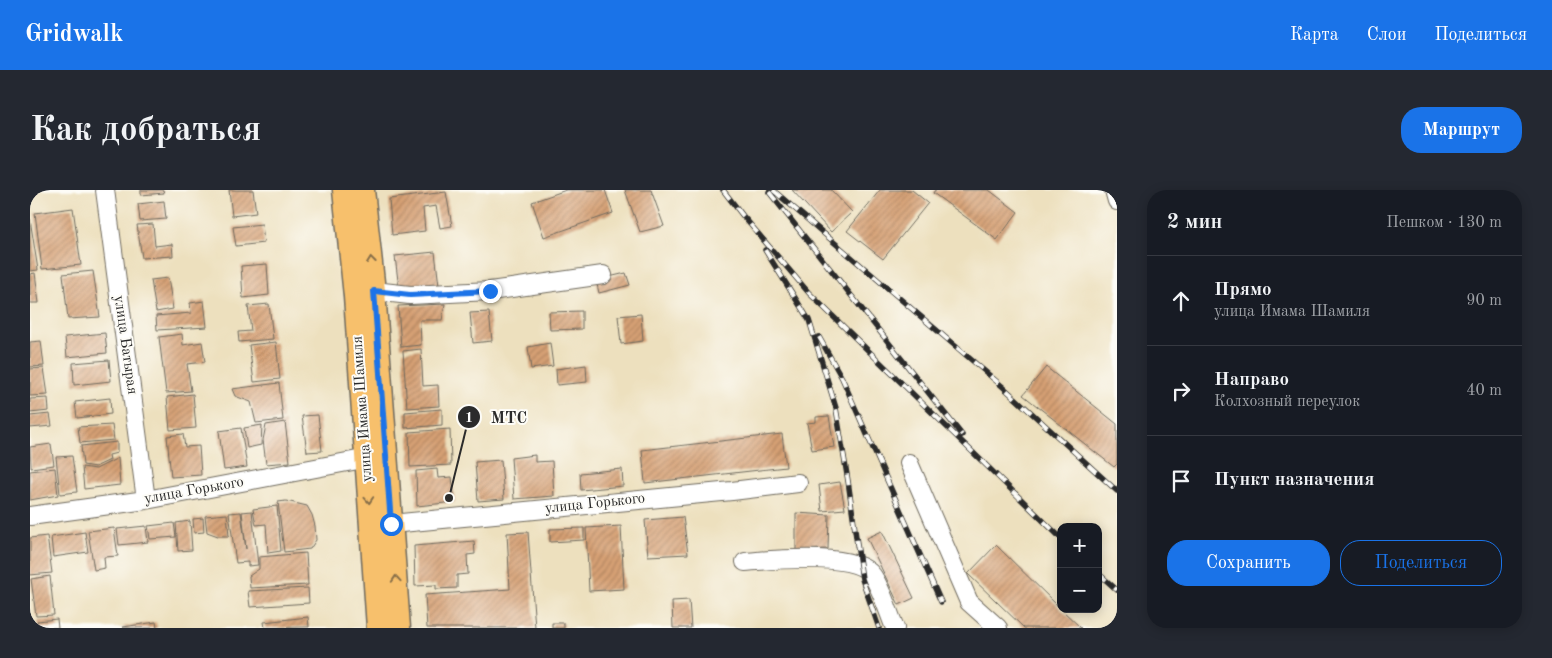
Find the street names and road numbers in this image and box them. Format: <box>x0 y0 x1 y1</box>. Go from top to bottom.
street label: улица Батырая <box>111 295 139 396</box>
street label: улица Имама Шамиля <box>350 335 376 483</box>
street label: улица Горького <box>143 475 245 507</box>
street label: улица Горького <box>544 491 646 517</box>

